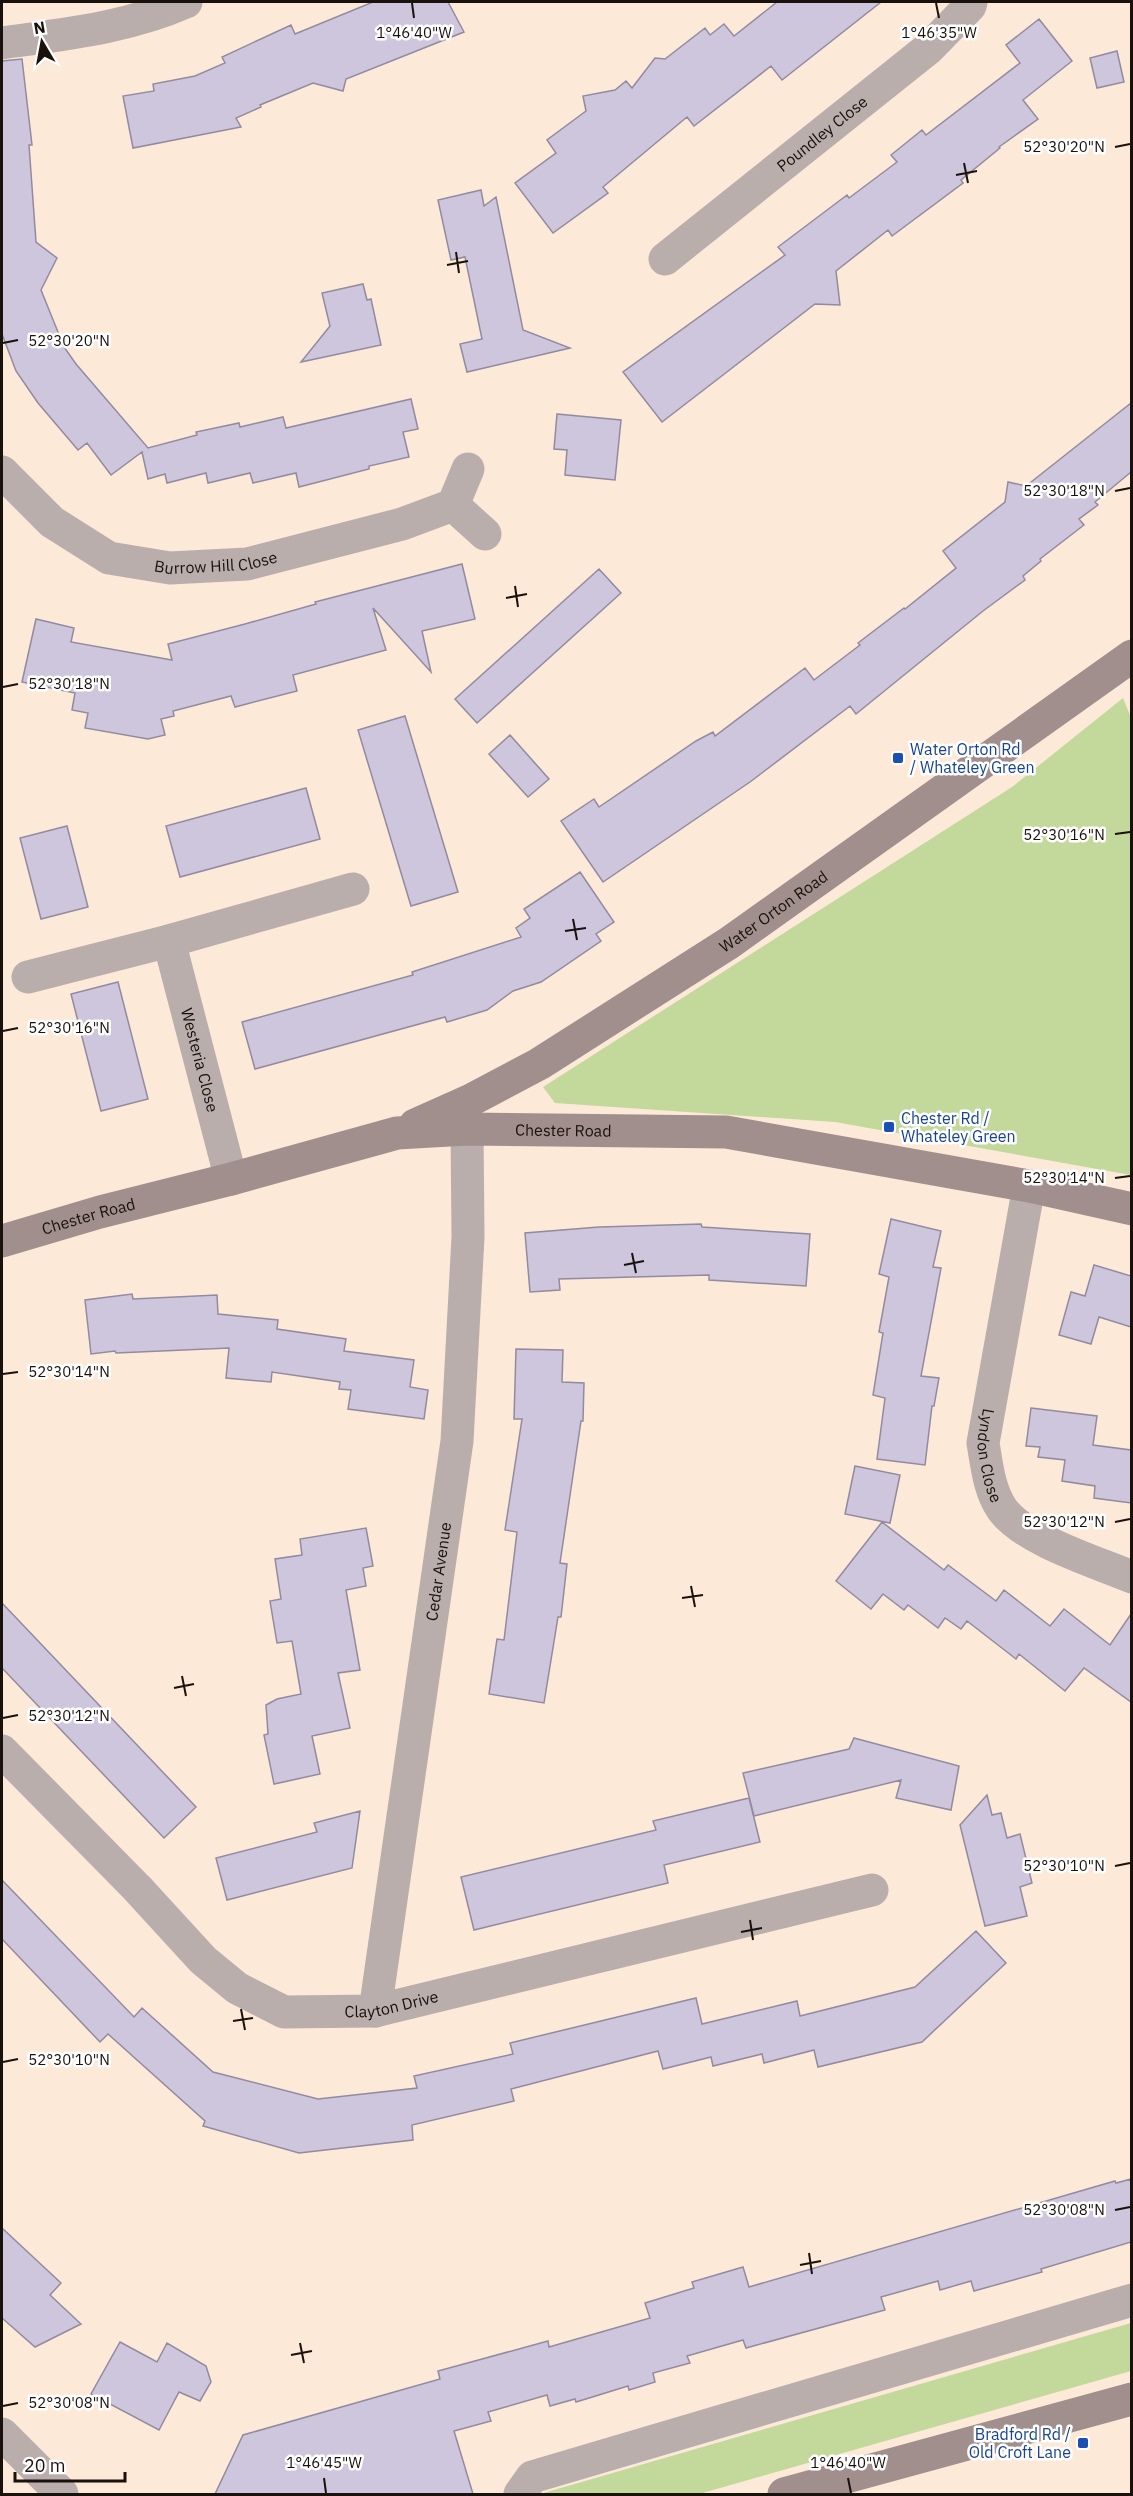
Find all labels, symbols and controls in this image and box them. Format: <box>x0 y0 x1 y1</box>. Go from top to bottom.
north arrow <box>12 12 72 72</box>
text: N <box>32 16 47 38</box>
text: 1°46'40"W <box>376 23 452 42</box>
text: 1°46'35"W <box>901 23 977 42</box>
street label: Poundley Close <box>773 91 872 176</box>
text: 52°30'20"N <box>1023 137 1105 156</box>
text: 52°30'20"N <box>28 331 110 350</box>
text: 52°30'18"N <box>1023 481 1105 500</box>
street label: Burrow Hill Close <box>153 547 280 578</box>
text: 52°30'18"N <box>28 674 110 693</box>
place label: Water Orton Rd / Whateley Green <box>910 739 1035 777</box>
marker: Water Orton Rd / Whateley Green <box>891 751 905 765</box>
text: 52°30'16"N <box>1023 825 1105 844</box>
street label: Water Orton Road <box>716 866 831 957</box>
street label: Westeria Close <box>177 1006 223 1114</box>
text: 52°30'16"N <box>28 1018 110 1037</box>
place label: Chester Rd / Whateley Green <box>901 1108 1016 1146</box>
street label: Chester Road <box>515 1120 612 1141</box>
marker: Chester Rd / Whateley Green <box>882 1120 896 1134</box>
text: 52°30'14"N <box>1023 1168 1105 1187</box>
street label: Chester Road <box>39 1194 137 1239</box>
text: 52°30'14"N <box>28 1362 110 1381</box>
street label: Lyndon Close <box>973 1407 1007 1506</box>
text: 52°30'12"N <box>1023 1512 1105 1531</box>
street label: Cedar Avenue <box>421 1521 455 1622</box>
text: 52°30'12"N <box>28 1706 110 1725</box>
text: 52°30'10"N <box>1023 1856 1105 1875</box>
street label: Clayton Drive <box>344 1986 441 2021</box>
text: 52°30'10"N <box>28 2050 110 2069</box>
text: 52°30'08"N <box>1023 2200 1105 2219</box>
text: 52°30'08"N <box>28 2393 110 2412</box>
place label: Bradford Rd / Old Croft Lane <box>969 2424 1071 2462</box>
marker: Bradford Rd / Old Croft Lane <box>1076 2436 1090 2450</box>
scale bar <box>15 2445 124 2483</box>
text: 1°46'45"W <box>286 2453 362 2472</box>
text: 1°46'40"W <box>810 2453 886 2472</box>
text: 20 m <box>24 2454 66 2477</box>

